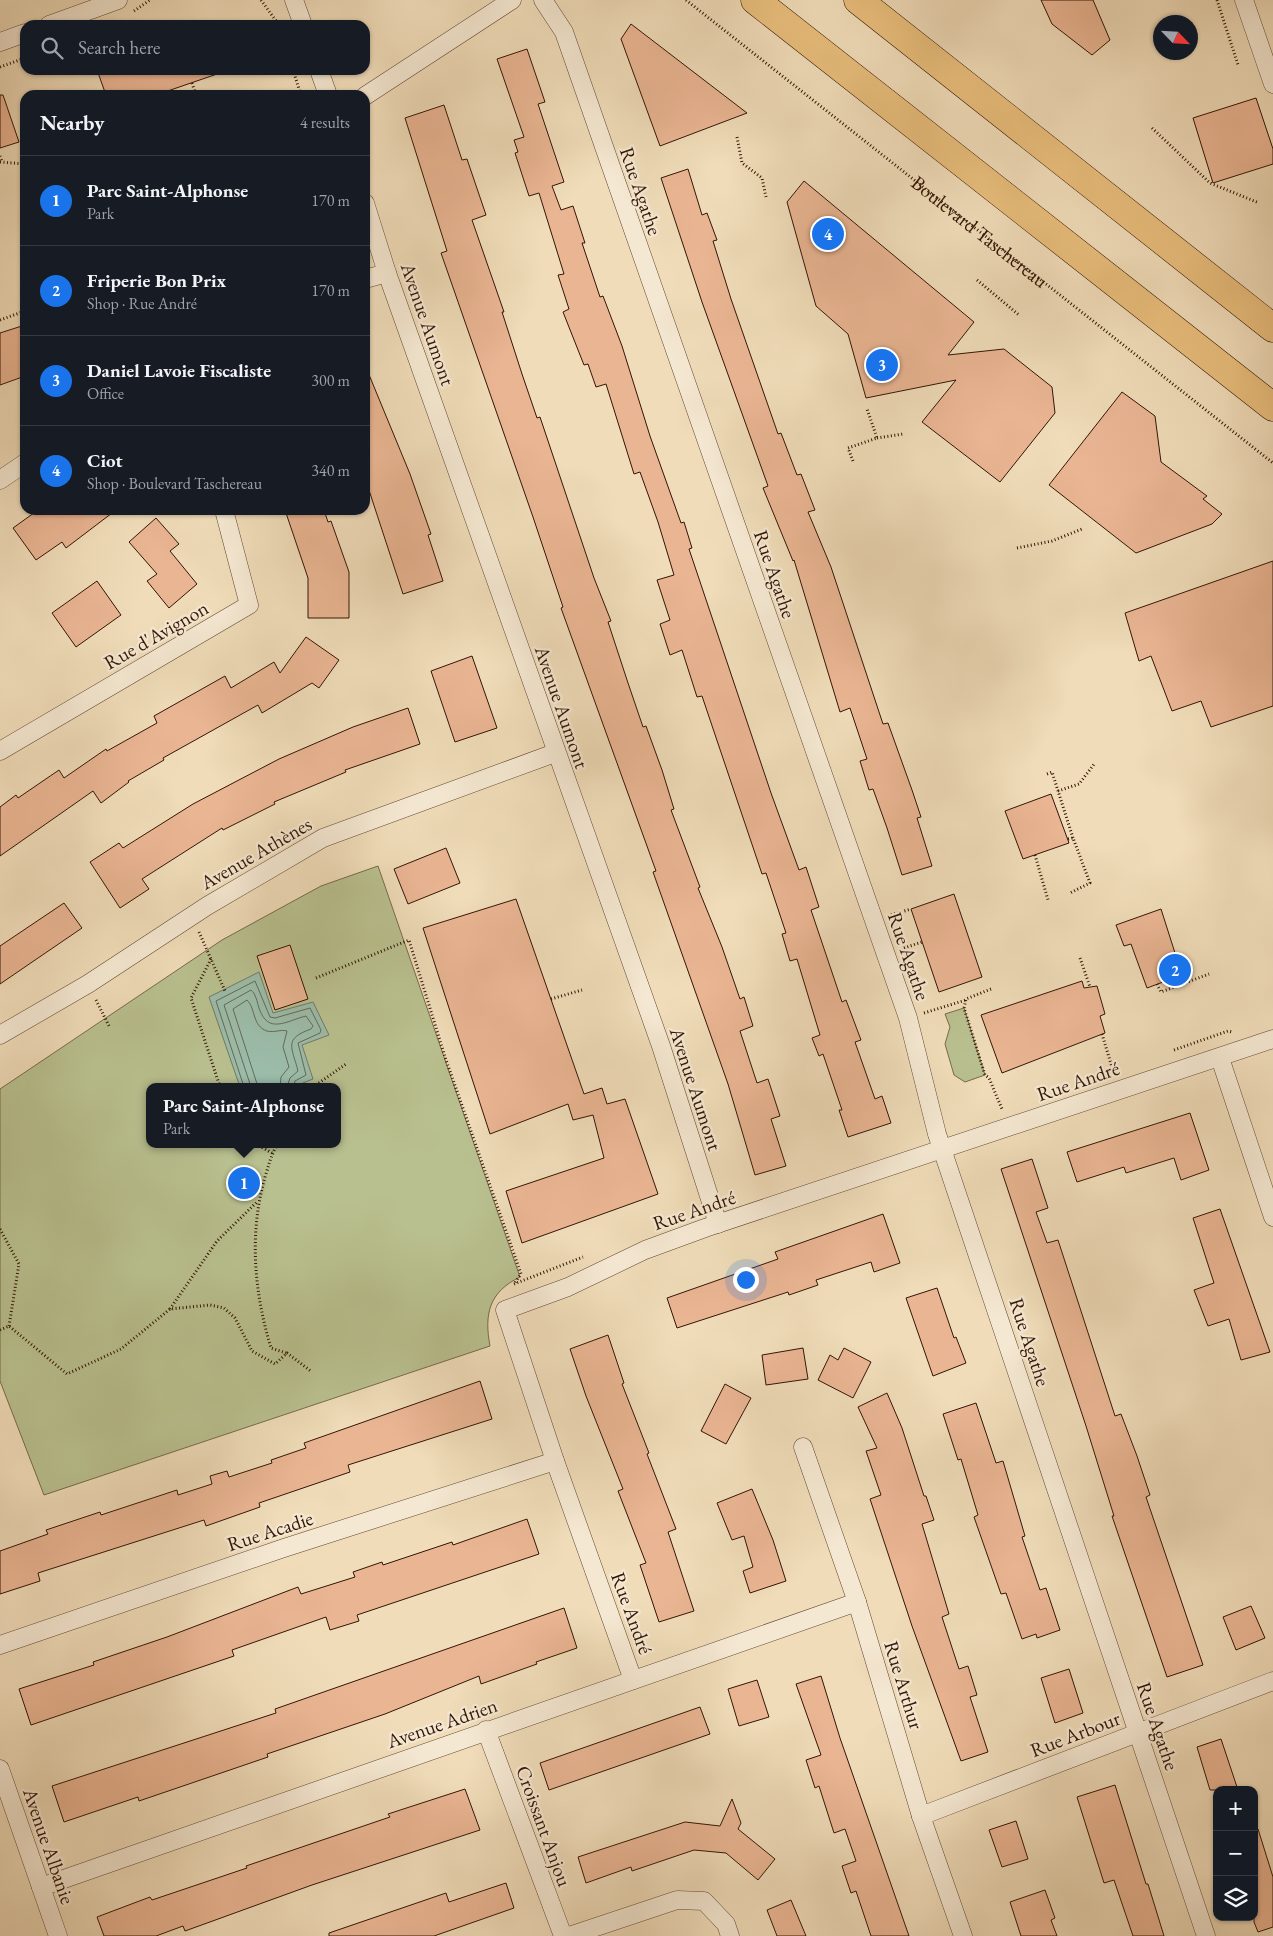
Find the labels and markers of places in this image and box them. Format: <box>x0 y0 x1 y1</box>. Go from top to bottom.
pin: 4 <box>812 215 844 253</box>
pin: 3 <box>866 346 898 384</box>
pin: 2 <box>1159 951 1191 989</box>
pin: 1 <box>228 1164 260 1202</box>

